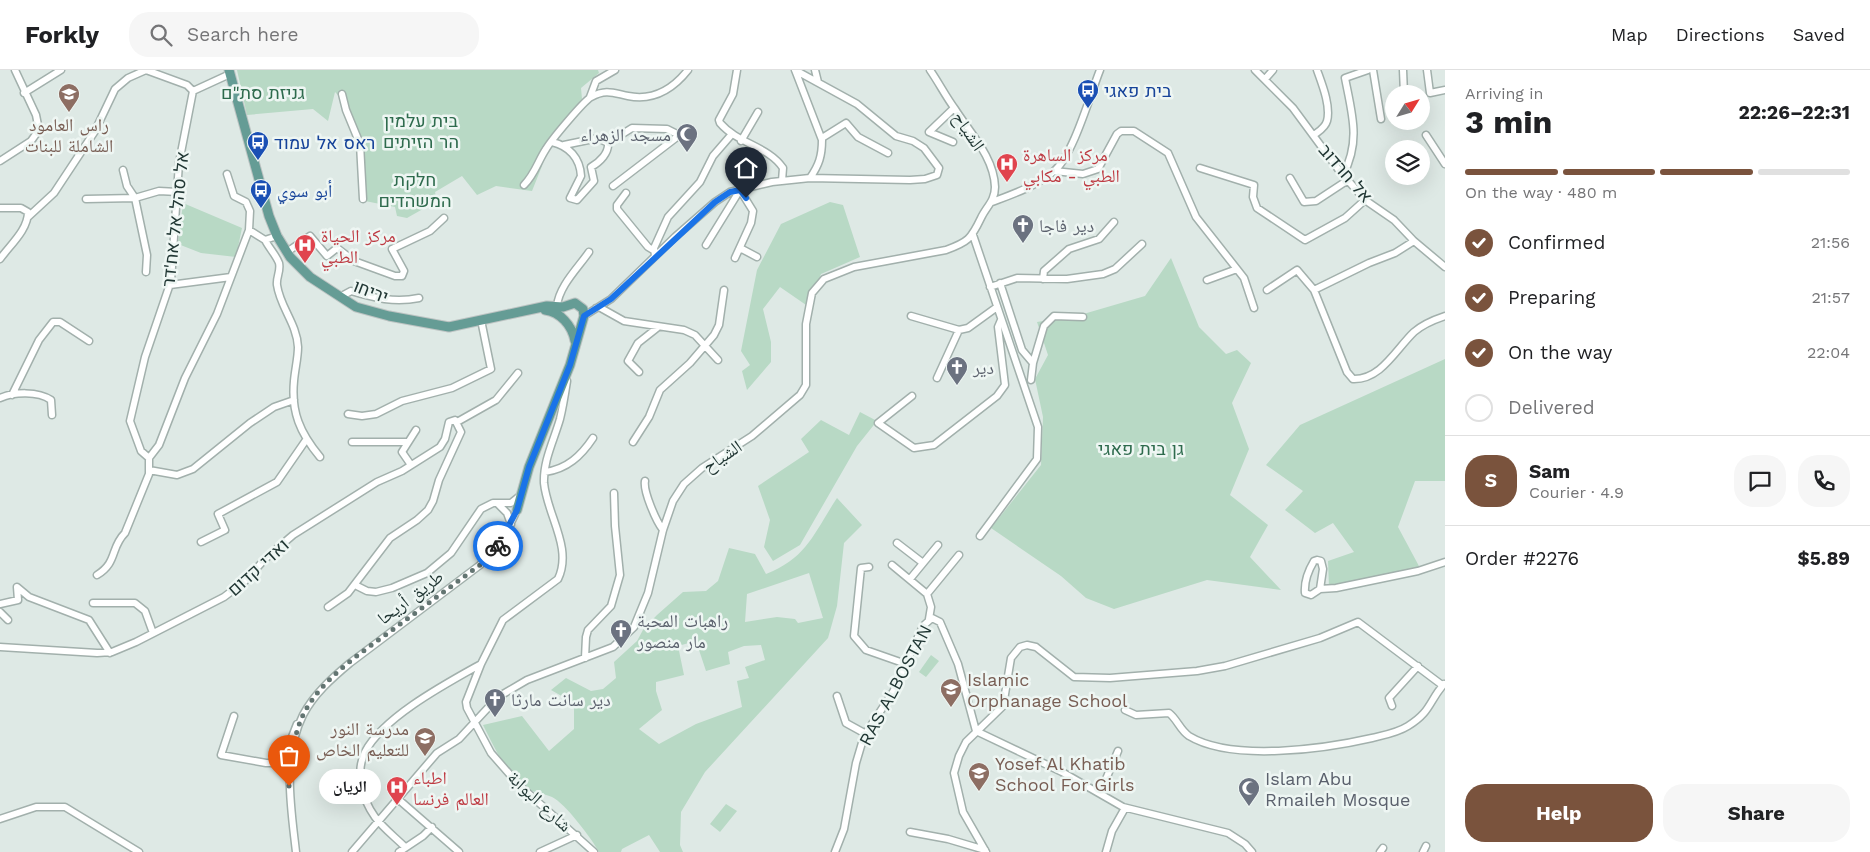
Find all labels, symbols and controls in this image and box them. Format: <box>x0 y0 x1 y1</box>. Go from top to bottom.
search box <box>129 12 479 57</box>
text: Forkly <box>25 21 99 49</box>
icon: search <box>147 21 175 49</box>
text: Search here <box>187 23 298 46</box>
text: Map <box>1611 24 1648 45</box>
text: Directions <box>1676 24 1765 45</box>
text: Saved <box>1793 24 1845 45</box>
bus stop icon: בית פאגי <box>1076 78 1100 109</box>
place label: בית פאגי <box>1104 80 1172 101</box>
school or university icon: راس العامود الشاملة للبنات <box>57 82 81 113</box>
park label: גניזת סת"ם <box>221 82 305 103</box>
text: Arriving in <box>1465 84 1543 103</box>
north arrow <box>1385 85 1430 130</box>
map controls <box>1385 85 1430 185</box>
text: 22:26–22:31 <box>1738 101 1850 124</box>
text: 3 min <box>1465 103 1552 141</box>
street label: الشياح <box>947 107 990 156</box>
park label: בית עלמין הר הזיתים <box>383 110 459 152</box>
place label: راس العامود الشاملة للبنات <box>25 114 113 156</box>
mosque icon: مسجد الزهراء <box>675 122 699 153</box>
place label: مسجد الزهراء <box>580 124 671 145</box>
bus stop icon: ראס אל עמוד <box>246 130 270 161</box>
place label: ראס אל עמוד <box>274 132 375 153</box>
street label: אל חרדוב <box>1315 139 1377 207</box>
button: layers <box>1385 140 1430 185</box>
place label: مركز الساهرة الطبي - مكابي <box>1023 144 1120 190</box>
pin <box>725 147 767 198</box>
street label: אל סהל אל אח'דר <box>157 150 193 288</box>
hospital icon: مركز الساهرة الطبي - مكابي <box>995 152 1019 183</box>
icon: home <box>732 154 760 182</box>
park label: חלקת המשהדים <box>378 169 452 211</box>
bus stop icon: أبو سوي <box>249 178 273 209</box>
place label: أبو سوي <box>277 180 332 205</box>
text: On the way · 480 m <box>1465 183 1617 202</box>
church icon: دير فاجا <box>1011 213 1035 244</box>
place label: دير فاجا <box>1039 215 1094 236</box>
place label: مركز الحياة الطبي <box>321 225 396 271</box>
icon: check <box>1465 229 1493 257</box>
text: Confirmed <box>1508 231 1605 254</box>
hospital icon: مركز الحياة الطبي <box>293 233 317 264</box>
text: 21:56 <box>1811 233 1850 252</box>
street label: יריחו <box>350 275 392 307</box>
icon: check <box>1465 284 1493 312</box>
text: Preparing <box>1508 286 1595 309</box>
text: 21:57 <box>1811 288 1850 307</box>
icon: check <box>1465 339 1493 367</box>
text: On the way <box>1508 341 1612 364</box>
text: 22:04 <box>1807 343 1850 362</box>
church icon: دير <box>945 355 969 386</box>
place label: دير <box>972 357 994 378</box>
text: Delivered <box>1508 396 1595 419</box>
street label: الشياح <box>698 435 747 478</box>
park label: גן בית פאגי <box>1098 438 1184 459</box>
button: chat <box>1734 455 1786 507</box>
button: phone <box>1798 455 1850 507</box>
text: Sam <box>1529 460 1570 483</box>
text: S <box>1485 469 1497 492</box>
text: Courier · 4.9 <box>1529 483 1624 502</box>
courier <box>473 521 523 571</box>
icon: bike <box>484 532 512 560</box>
street label: ואדי קדום <box>223 534 293 600</box>
text: Order #2276 <box>1465 547 1579 570</box>
text: $5.89 <box>1798 547 1850 570</box>
street label: طريق أريحا <box>373 565 448 629</box>
place label: راهبات المحبة مار منصور <box>636 610 728 652</box>
church icon: راهبات المحبة مار منصور <box>609 618 633 649</box>
street label: RAS ALBOSTAN <box>854 621 936 749</box>
place label: Islamic Orphanage School <box>967 669 1128 711</box>
school or university icon: Islamic Orphanage School <box>939 677 963 708</box>
church icon: دير سانت مارثا <box>483 687 507 718</box>
place label: دير سانت مارثا <box>511 689 611 710</box>
place label: مدرسة النور للتعليم الخاص <box>316 718 409 762</box>
school or university icon: مدرسة النور للتعليم الخاص <box>413 726 437 757</box>
pin <box>268 735 310 786</box>
icon: bag <box>275 742 303 770</box>
place label: Yosef Al Khatib School For Girls <box>995 753 1134 795</box>
school or university icon: Yosef Al Khatib School For Girls <box>967 761 991 792</box>
street label: شارع البوابة <box>503 766 576 837</box>
place label: اطباء العالم فرنسا <box>413 767 489 811</box>
callout: الريان <box>319 768 382 804</box>
place label: Islam Abu Rmaileh Mosque <box>1265 768 1410 810</box>
hospital icon: اطباء العالم فرنسا <box>385 775 409 806</box>
mosque icon: Islam Abu Rmaileh Mosque <box>1237 776 1261 807</box>
text: الريان <box>333 777 367 796</box>
button: Help <box>1465 784 1653 842</box>
button: Share <box>1663 784 1850 842</box>

